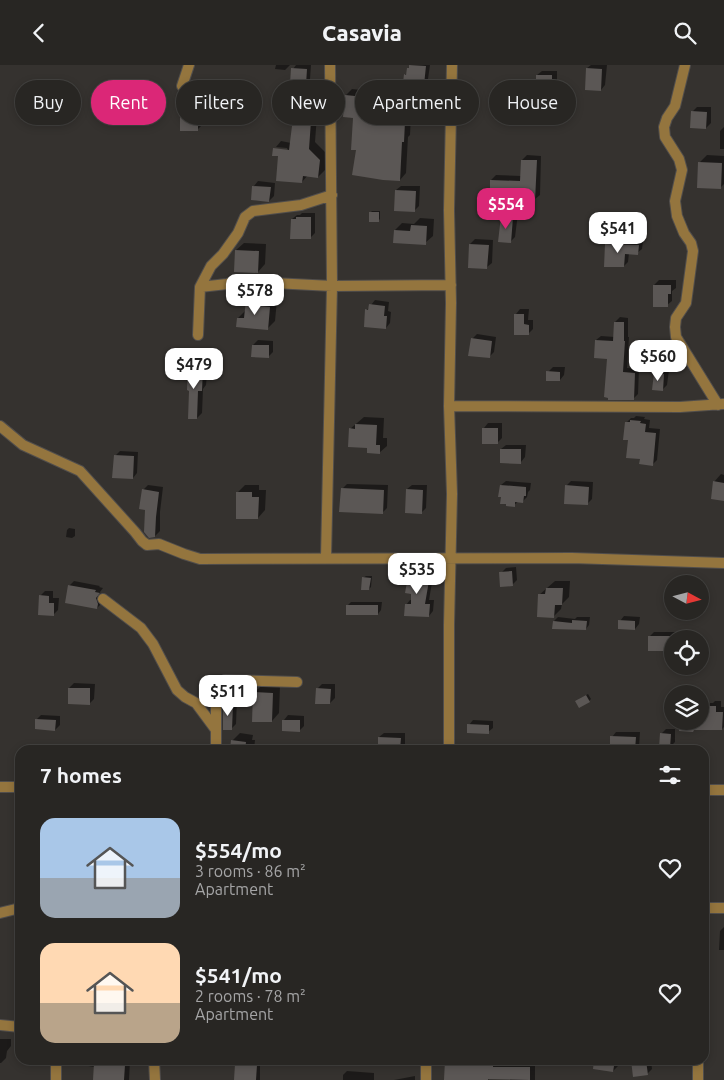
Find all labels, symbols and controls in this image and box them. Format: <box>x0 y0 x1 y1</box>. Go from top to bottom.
icon: back <box>25 19 53 47</box>
icon: search <box>671 19 699 47</box>
text: Casavia <box>322 20 402 45</box>
chip: Buy <box>15 80 81 125</box>
chip: Rent <box>91 80 166 125</box>
chip: Filters <box>176 80 262 125</box>
chip: New <box>272 80 345 125</box>
chip: Apartment <box>355 80 479 125</box>
chip: House <box>489 80 576 125</box>
pin: $554 <box>476 187 536 230</box>
text: $554 <box>488 195 524 213</box>
pin: $541 <box>588 211 648 254</box>
text: $541 <box>600 219 636 237</box>
pin: $578 <box>225 273 285 316</box>
text: $578 <box>237 281 273 299</box>
pin: $560 <box>628 339 688 382</box>
pin: $479 <box>164 347 224 390</box>
text: $560 <box>640 347 676 365</box>
text: $479 <box>176 355 212 373</box>
pin: $535 <box>387 553 447 595</box>
text: $535 <box>399 560 435 578</box>
north arrow <box>664 575 709 620</box>
map controls <box>664 575 709 730</box>
button: locate <box>664 630 709 675</box>
pin: $511 <box>198 675 258 717</box>
text: $511 <box>210 682 246 700</box>
button: layers <box>664 685 709 730</box>
icon: filters <box>656 761 684 789</box>
text: 7 homes <box>40 763 122 787</box>
icon: home <box>80 838 140 898</box>
text: $554/mo <box>195 838 282 862</box>
icon: heart <box>656 854 684 882</box>
text: 3 rooms · 86 m² <box>195 862 306 880</box>
text: Apartment <box>195 880 273 898</box>
icon: home <box>80 963 140 1023</box>
text: $541/mo <box>195 963 282 987</box>
icon: heart <box>656 979 684 1007</box>
text: 2 rooms · 78 m² <box>195 987 306 1005</box>
text: Apartment <box>195 1005 273 1023</box>

